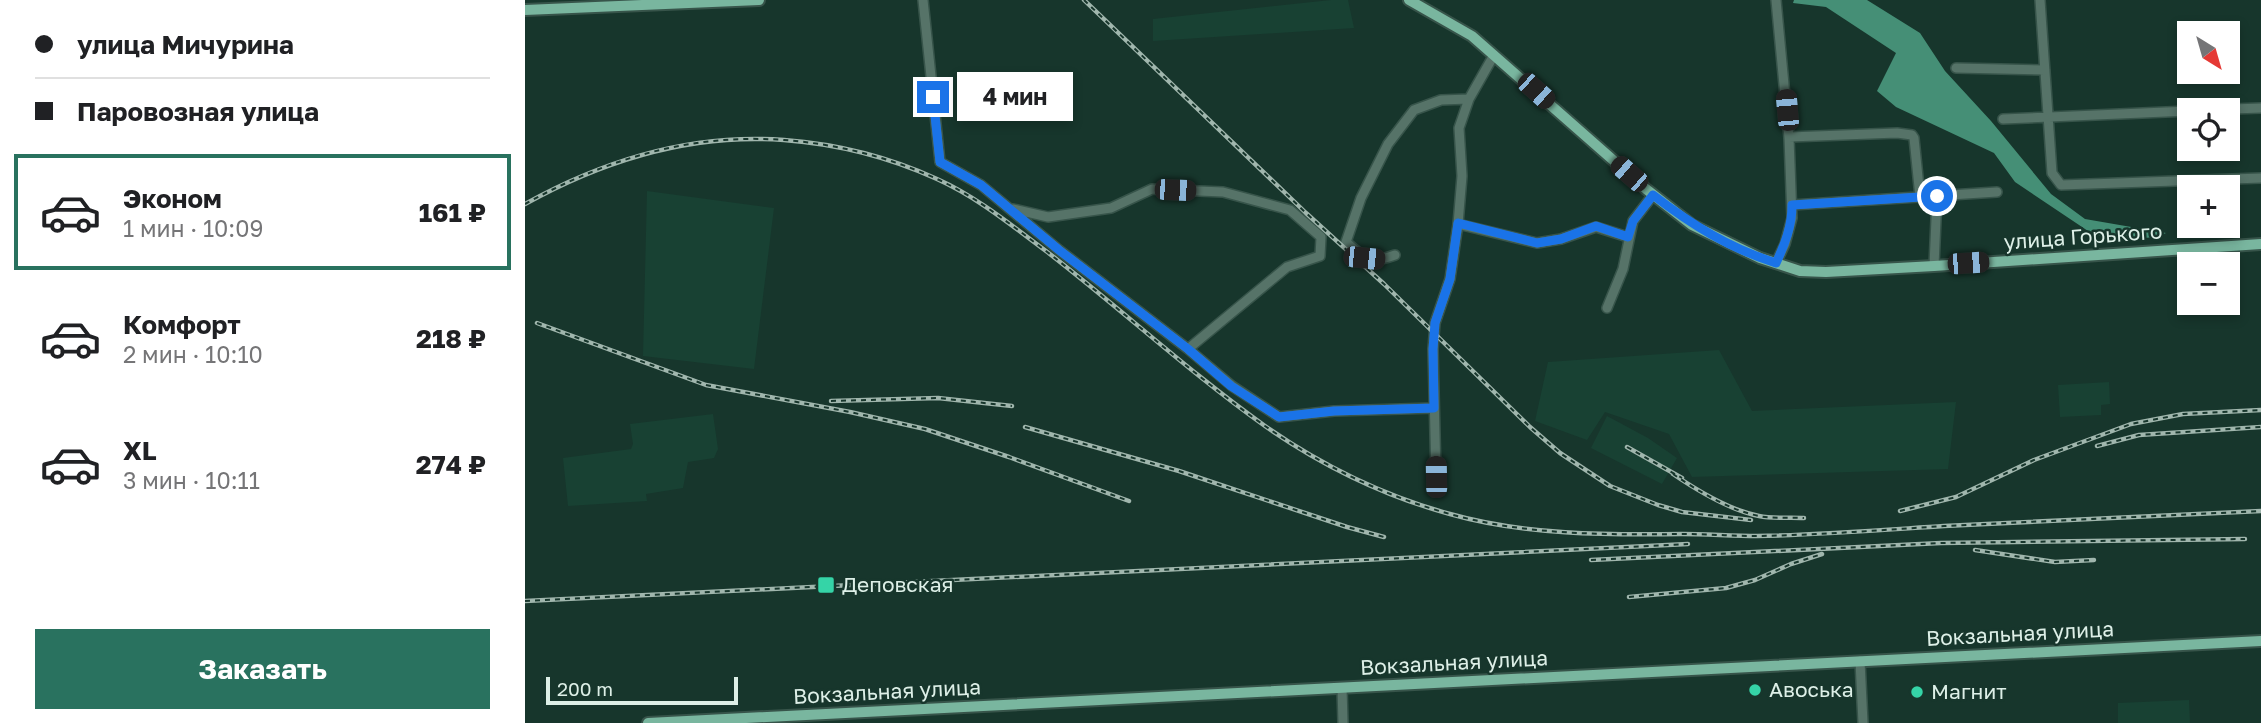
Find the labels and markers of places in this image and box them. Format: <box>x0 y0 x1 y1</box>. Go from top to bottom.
place label: Деповская <box>842 571 954 597</box>
marker: Деповская <box>816 575 836 595</box>
place label: Авоська <box>1769 676 1854 702</box>
place label: Магнит <box>1931 678 2007 704</box>
marker: Авоська <box>1747 682 1763 698</box>
marker: Магнит <box>1909 684 1925 700</box>

